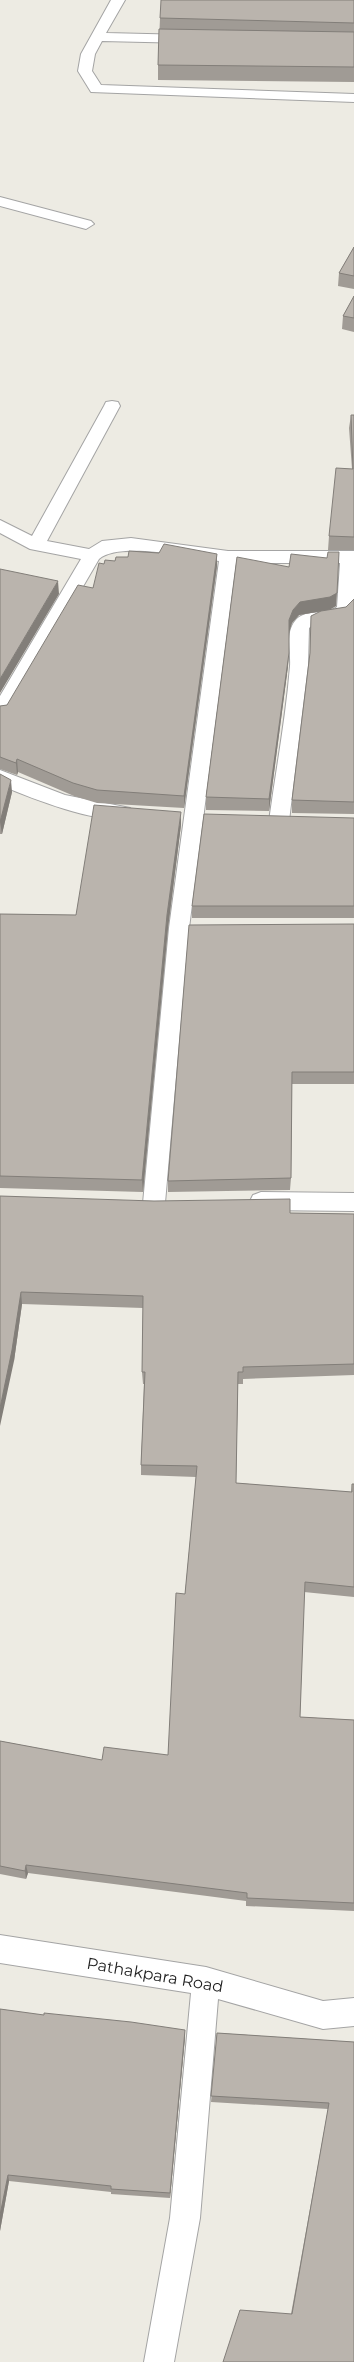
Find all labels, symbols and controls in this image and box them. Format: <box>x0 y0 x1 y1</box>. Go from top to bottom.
street label: Pathakpara Road <box>85 1954 225 1996</box>

